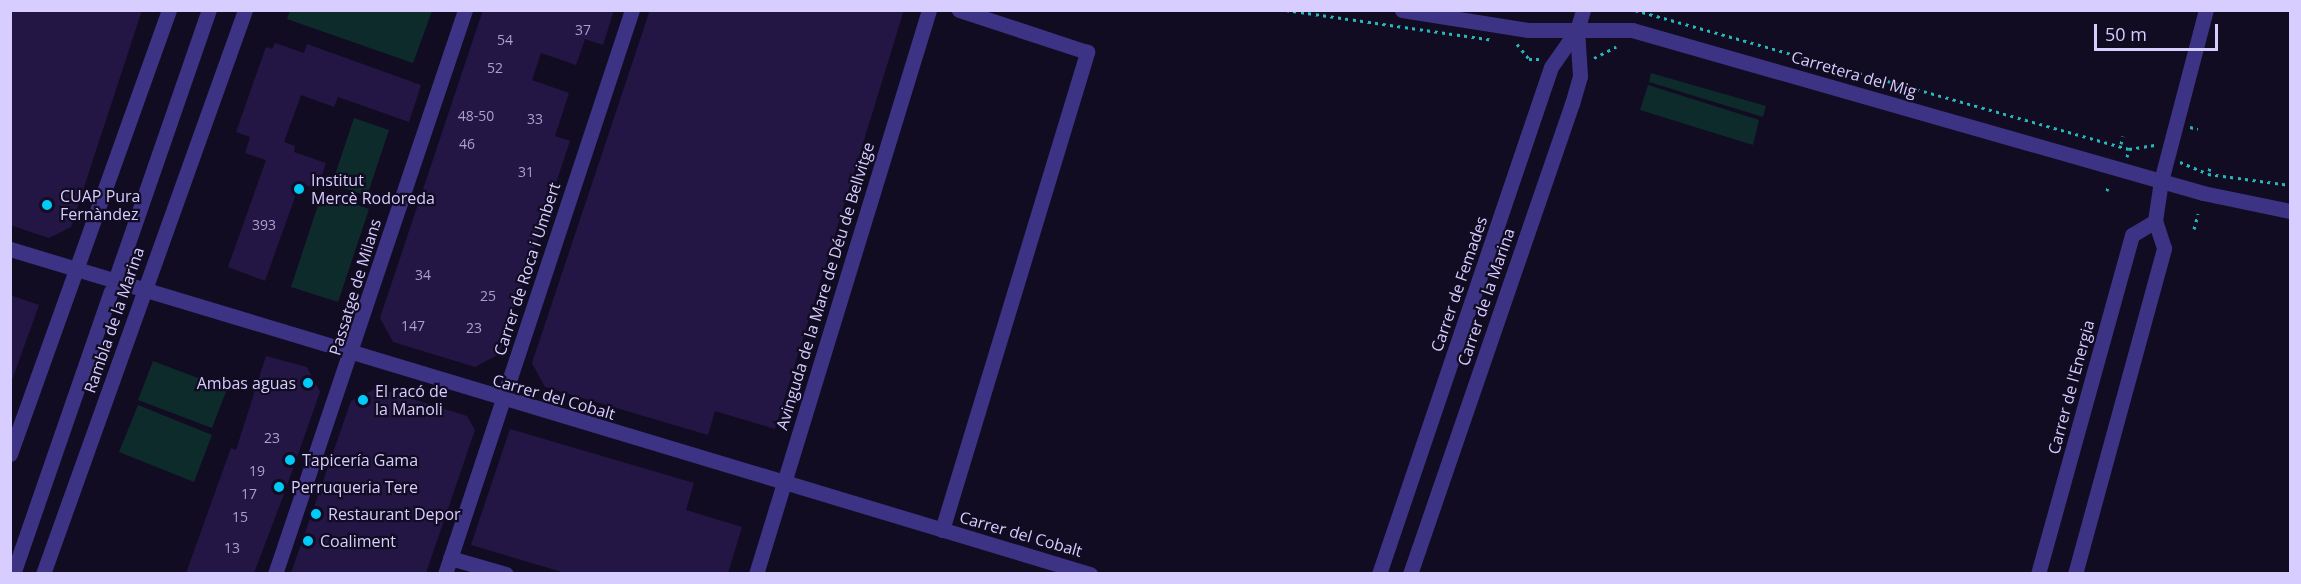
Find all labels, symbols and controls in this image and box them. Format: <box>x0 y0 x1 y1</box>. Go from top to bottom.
scale bar <box>2097 12 2222 50</box>
house number: 37 <box>575 22 591 38</box>
text: 50 m <box>2105 22 2147 46</box>
house number: 54 <box>497 32 513 48</box>
street label: Carretera del Mig <box>1789 47 1919 101</box>
house number: 52 <box>487 60 503 76</box>
house number: 48-50 <box>458 108 494 124</box>
house number: 33 <box>527 111 543 127</box>
house number: 46 <box>459 136 475 152</box>
street label: Avinguda de la Mare de Déu de Bellvitge <box>772 140 878 432</box>
house number: 31 <box>518 164 534 180</box>
place label: Institut Mercè Rodoreda <box>311 170 435 208</box>
street label: Carrer de Roca i Umbert <box>490 180 564 358</box>
marker: Institut Mercè Rodoreda <box>292 182 306 196</box>
place label: CUAP Pura Fernàndez <box>60 186 141 224</box>
marker: CUAP Pura Fernàndez <box>38 196 56 214</box>
street label: Carrer de Femades <box>1427 214 1491 354</box>
street label: Passatge de Milans <box>325 216 385 358</box>
house number: 393 <box>252 217 276 233</box>
street label: Carrer de la Marina <box>1453 226 1519 368</box>
street label: Rambla de la Marina <box>80 245 148 395</box>
house number: 34 <box>415 267 431 283</box>
house number: 25 <box>480 288 496 304</box>
house number: 147 <box>401 318 425 334</box>
street label: Carrer de l'Energia <box>2044 318 2098 456</box>
house number: 23 <box>466 320 482 336</box>
street label: Carrer del Cobalt <box>490 370 618 424</box>
place label: Ambas aguas <box>197 373 296 393</box>
marker: Ambas aguas <box>301 376 315 390</box>
place label: El racó de la Manoli <box>375 381 448 419</box>
marker: El racó de la Manoli <box>356 393 370 407</box>
house number: 23 <box>264 430 280 446</box>
place label: Tapicería Gama <box>302 450 418 470</box>
marker: Tapicería Gama <box>283 453 297 467</box>
house number: 19 <box>249 463 265 479</box>
place label: Perruqueria Tere <box>291 477 418 497</box>
marker: Perruqueria Tere <box>272 480 286 494</box>
house number: 17 <box>241 486 257 502</box>
place label: Restaurant Depor <box>328 504 461 524</box>
marker: Restaurant Depor <box>309 507 323 521</box>
street label: Carrer del Cobalt <box>957 507 1085 561</box>
house number: 15 <box>232 509 248 525</box>
place label: Coaliment <box>320 531 396 551</box>
marker: Coaliment <box>301 534 315 548</box>
house number: 13 <box>224 540 240 556</box>

